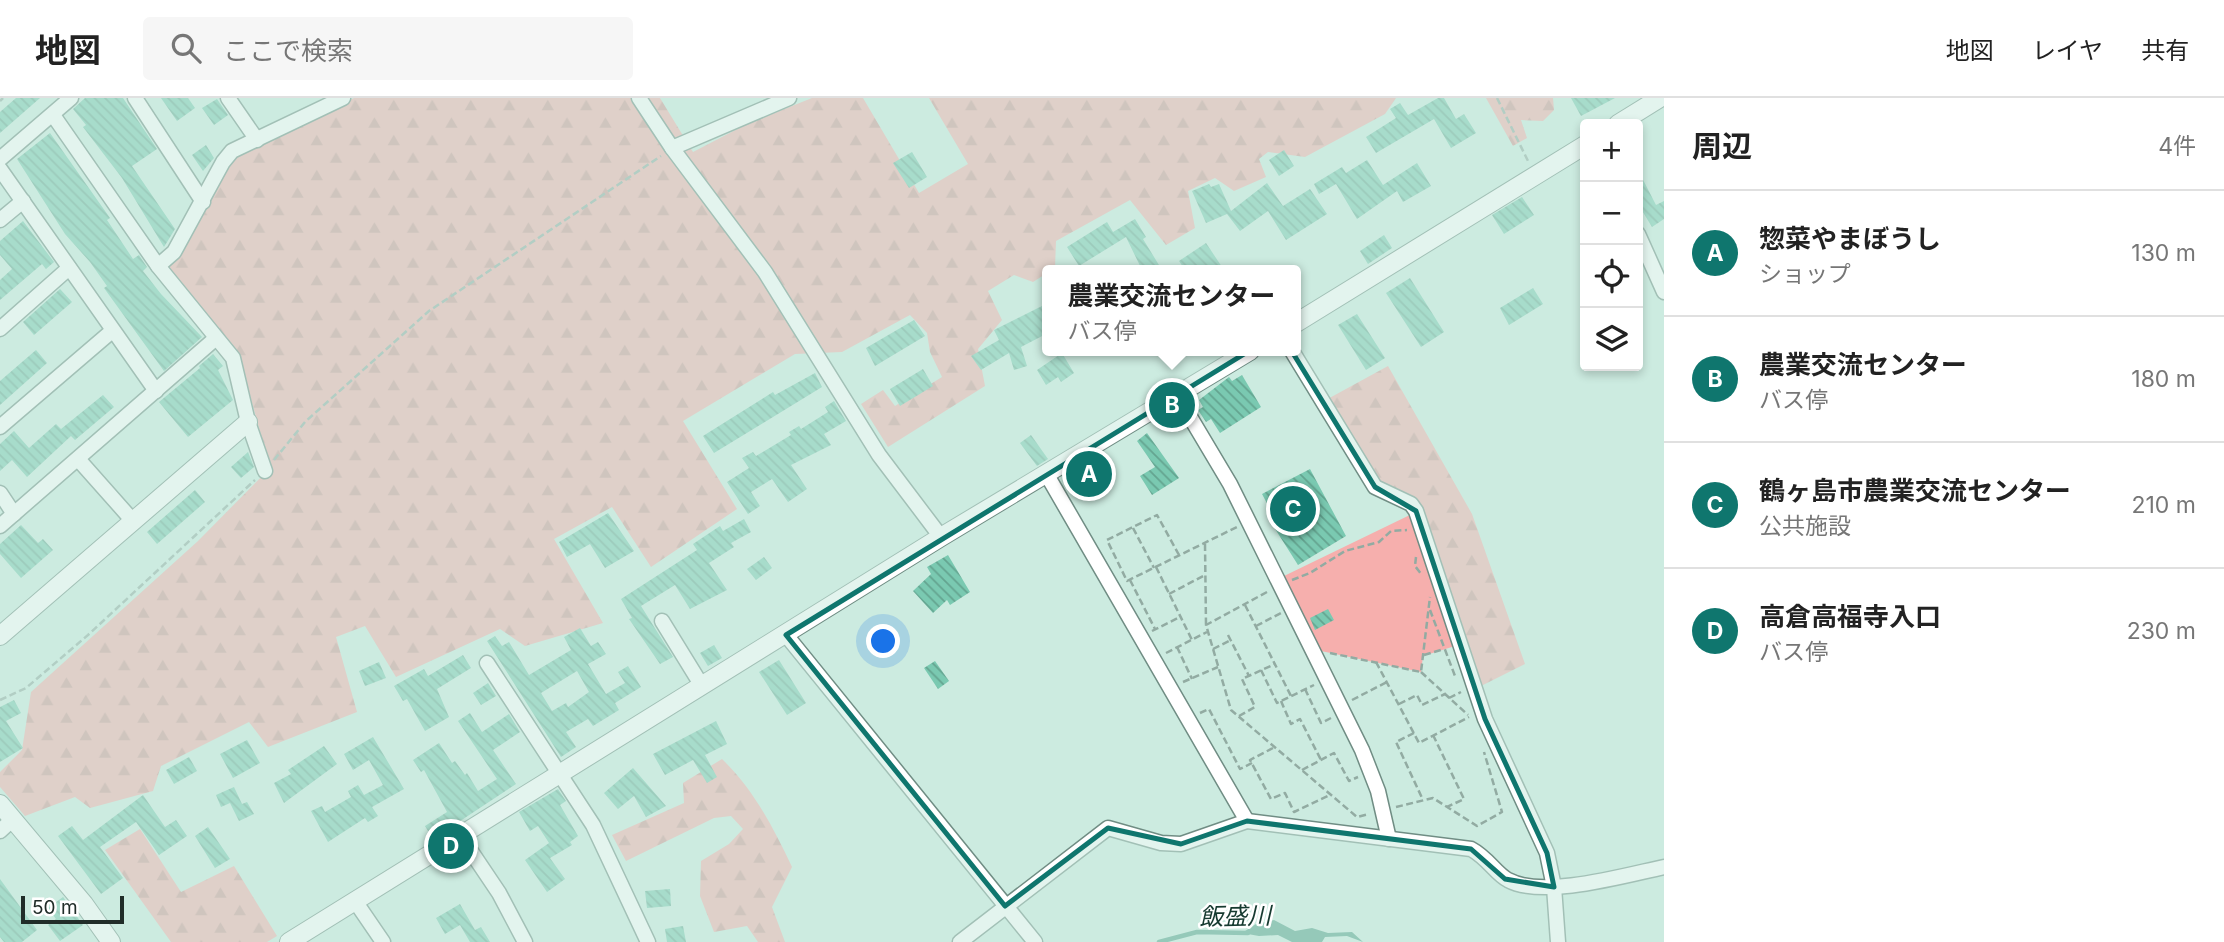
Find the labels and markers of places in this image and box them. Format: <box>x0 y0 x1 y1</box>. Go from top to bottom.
pin: B <box>1149 379 1195 431</box>
pin: A <box>1066 448 1112 500</box>
pin: C <box>1270 483 1316 535</box>
pin: D <box>428 820 474 872</box>

